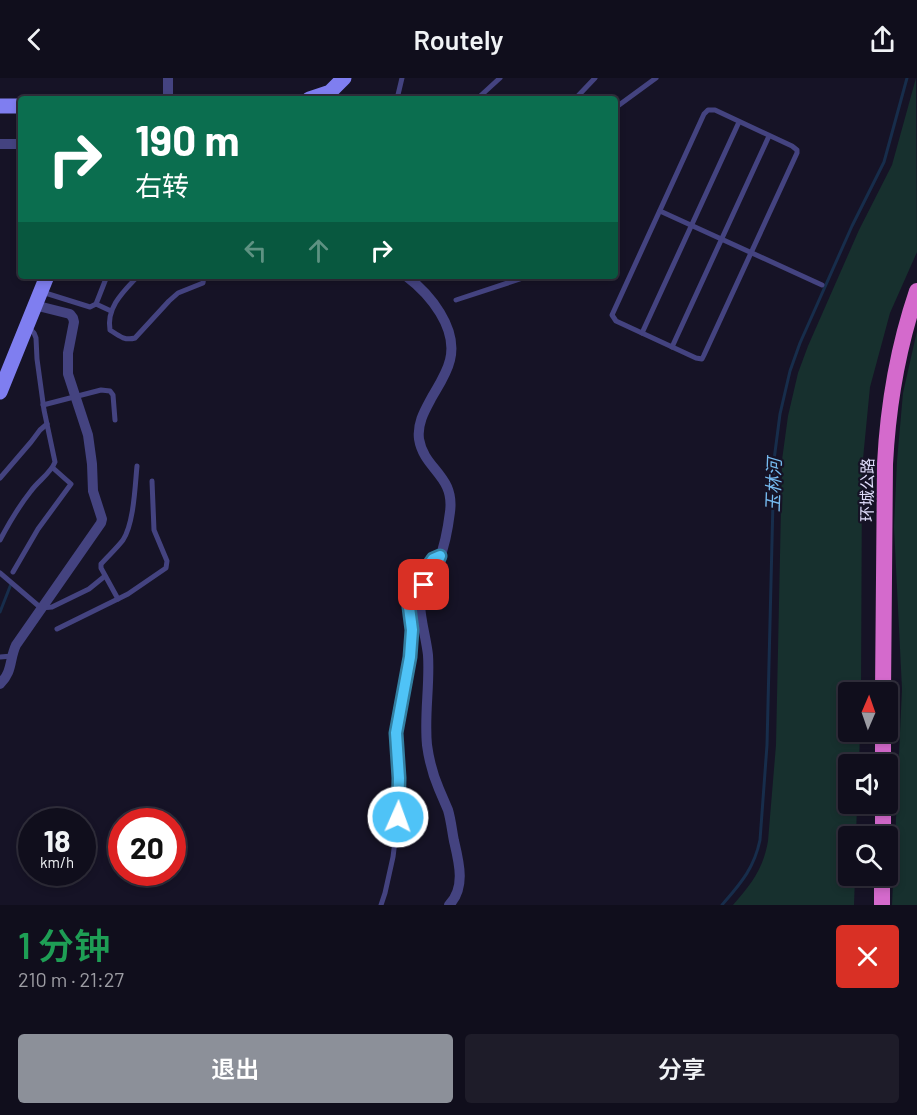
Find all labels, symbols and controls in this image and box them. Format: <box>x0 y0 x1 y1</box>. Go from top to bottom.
icon: back <box>18 23 51 56</box>
text: Routely <box>413 23 504 55</box>
icon: share <box>866 23 899 56</box>
text: 190 m <box>135 114 240 164</box>
icon: right <box>36 120 114 198</box>
text: 右转 <box>135 169 189 201</box>
icon: left <box>239 234 272 267</box>
icon: ahead <box>302 234 335 267</box>
icon: right <box>365 234 398 267</box>
water label: 玉林河 <box>761 455 785 512</box>
street label: 环城公路 <box>856 458 877 522</box>
pin <box>398 559 449 610</box>
icon: arrive <box>407 568 440 601</box>
north arrow <box>838 682 898 742</box>
map controls <box>838 682 898 886</box>
button: sound <box>838 754 898 814</box>
position arrow <box>366 785 430 849</box>
speed limit sign: 20 <box>108 808 186 886</box>
text: 18 <box>44 822 70 858</box>
button: search <box>838 826 898 886</box>
text: km/h <box>40 853 74 871</box>
text: 1 分钟 <box>18 923 110 966</box>
button: close <box>836 925 899 988</box>
text: 210 m · 21:27 <box>18 967 124 991</box>
button: 退出 <box>18 1034 453 1103</box>
button: 分享 <box>465 1034 899 1103</box>

